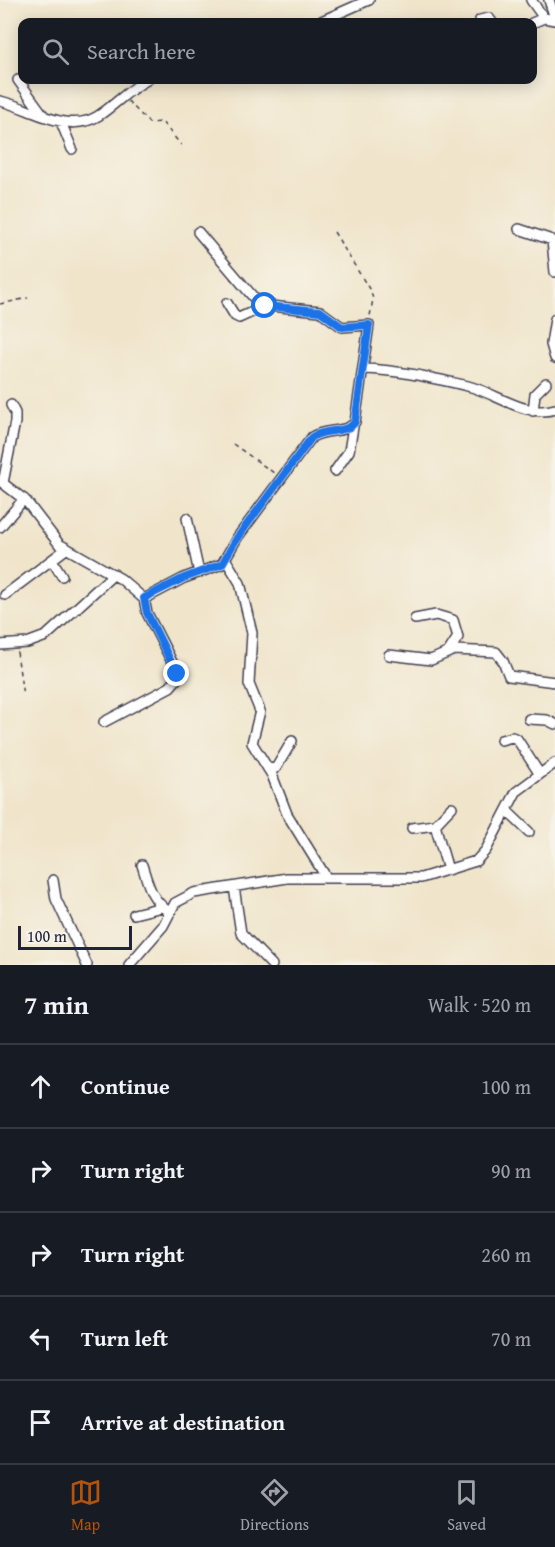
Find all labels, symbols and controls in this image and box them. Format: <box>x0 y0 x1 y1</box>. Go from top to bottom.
search box <box>18 18 537 84</box>
icon: search <box>39 35 72 68</box>
text: Search here <box>87 35 196 67</box>
route start <box>251 292 277 318</box>
route end <box>163 660 189 686</box>
scale bar <box>18 923 132 950</box>
text: 100 m <box>27 924 67 948</box>
text: 7 min <box>24 985 89 1024</box>
text: Walk · 520 m <box>428 990 531 1019</box>
icon: ahead <box>24 1070 57 1103</box>
text: Continue <box>81 1070 170 1102</box>
text: 100 m <box>481 1072 531 1101</box>
icon: right <box>24 1154 57 1187</box>
text: Turn right <box>81 1154 184 1186</box>
text: 90 m <box>491 1156 531 1185</box>
icon: right <box>24 1238 57 1271</box>
text: Turn right <box>81 1238 184 1270</box>
text: 260 m <box>481 1240 531 1269</box>
icon: left <box>24 1322 57 1355</box>
text: Turn left <box>81 1322 168 1354</box>
text: 70 m <box>491 1324 531 1353</box>
icon: arrive <box>24 1406 57 1439</box>
text: Arrive at destination <box>81 1406 285 1438</box>
tab: Map <box>69 1476 102 1536</box>
tab: Directions <box>240 1476 309 1536</box>
tab: Saved <box>447 1476 486 1536</box>

